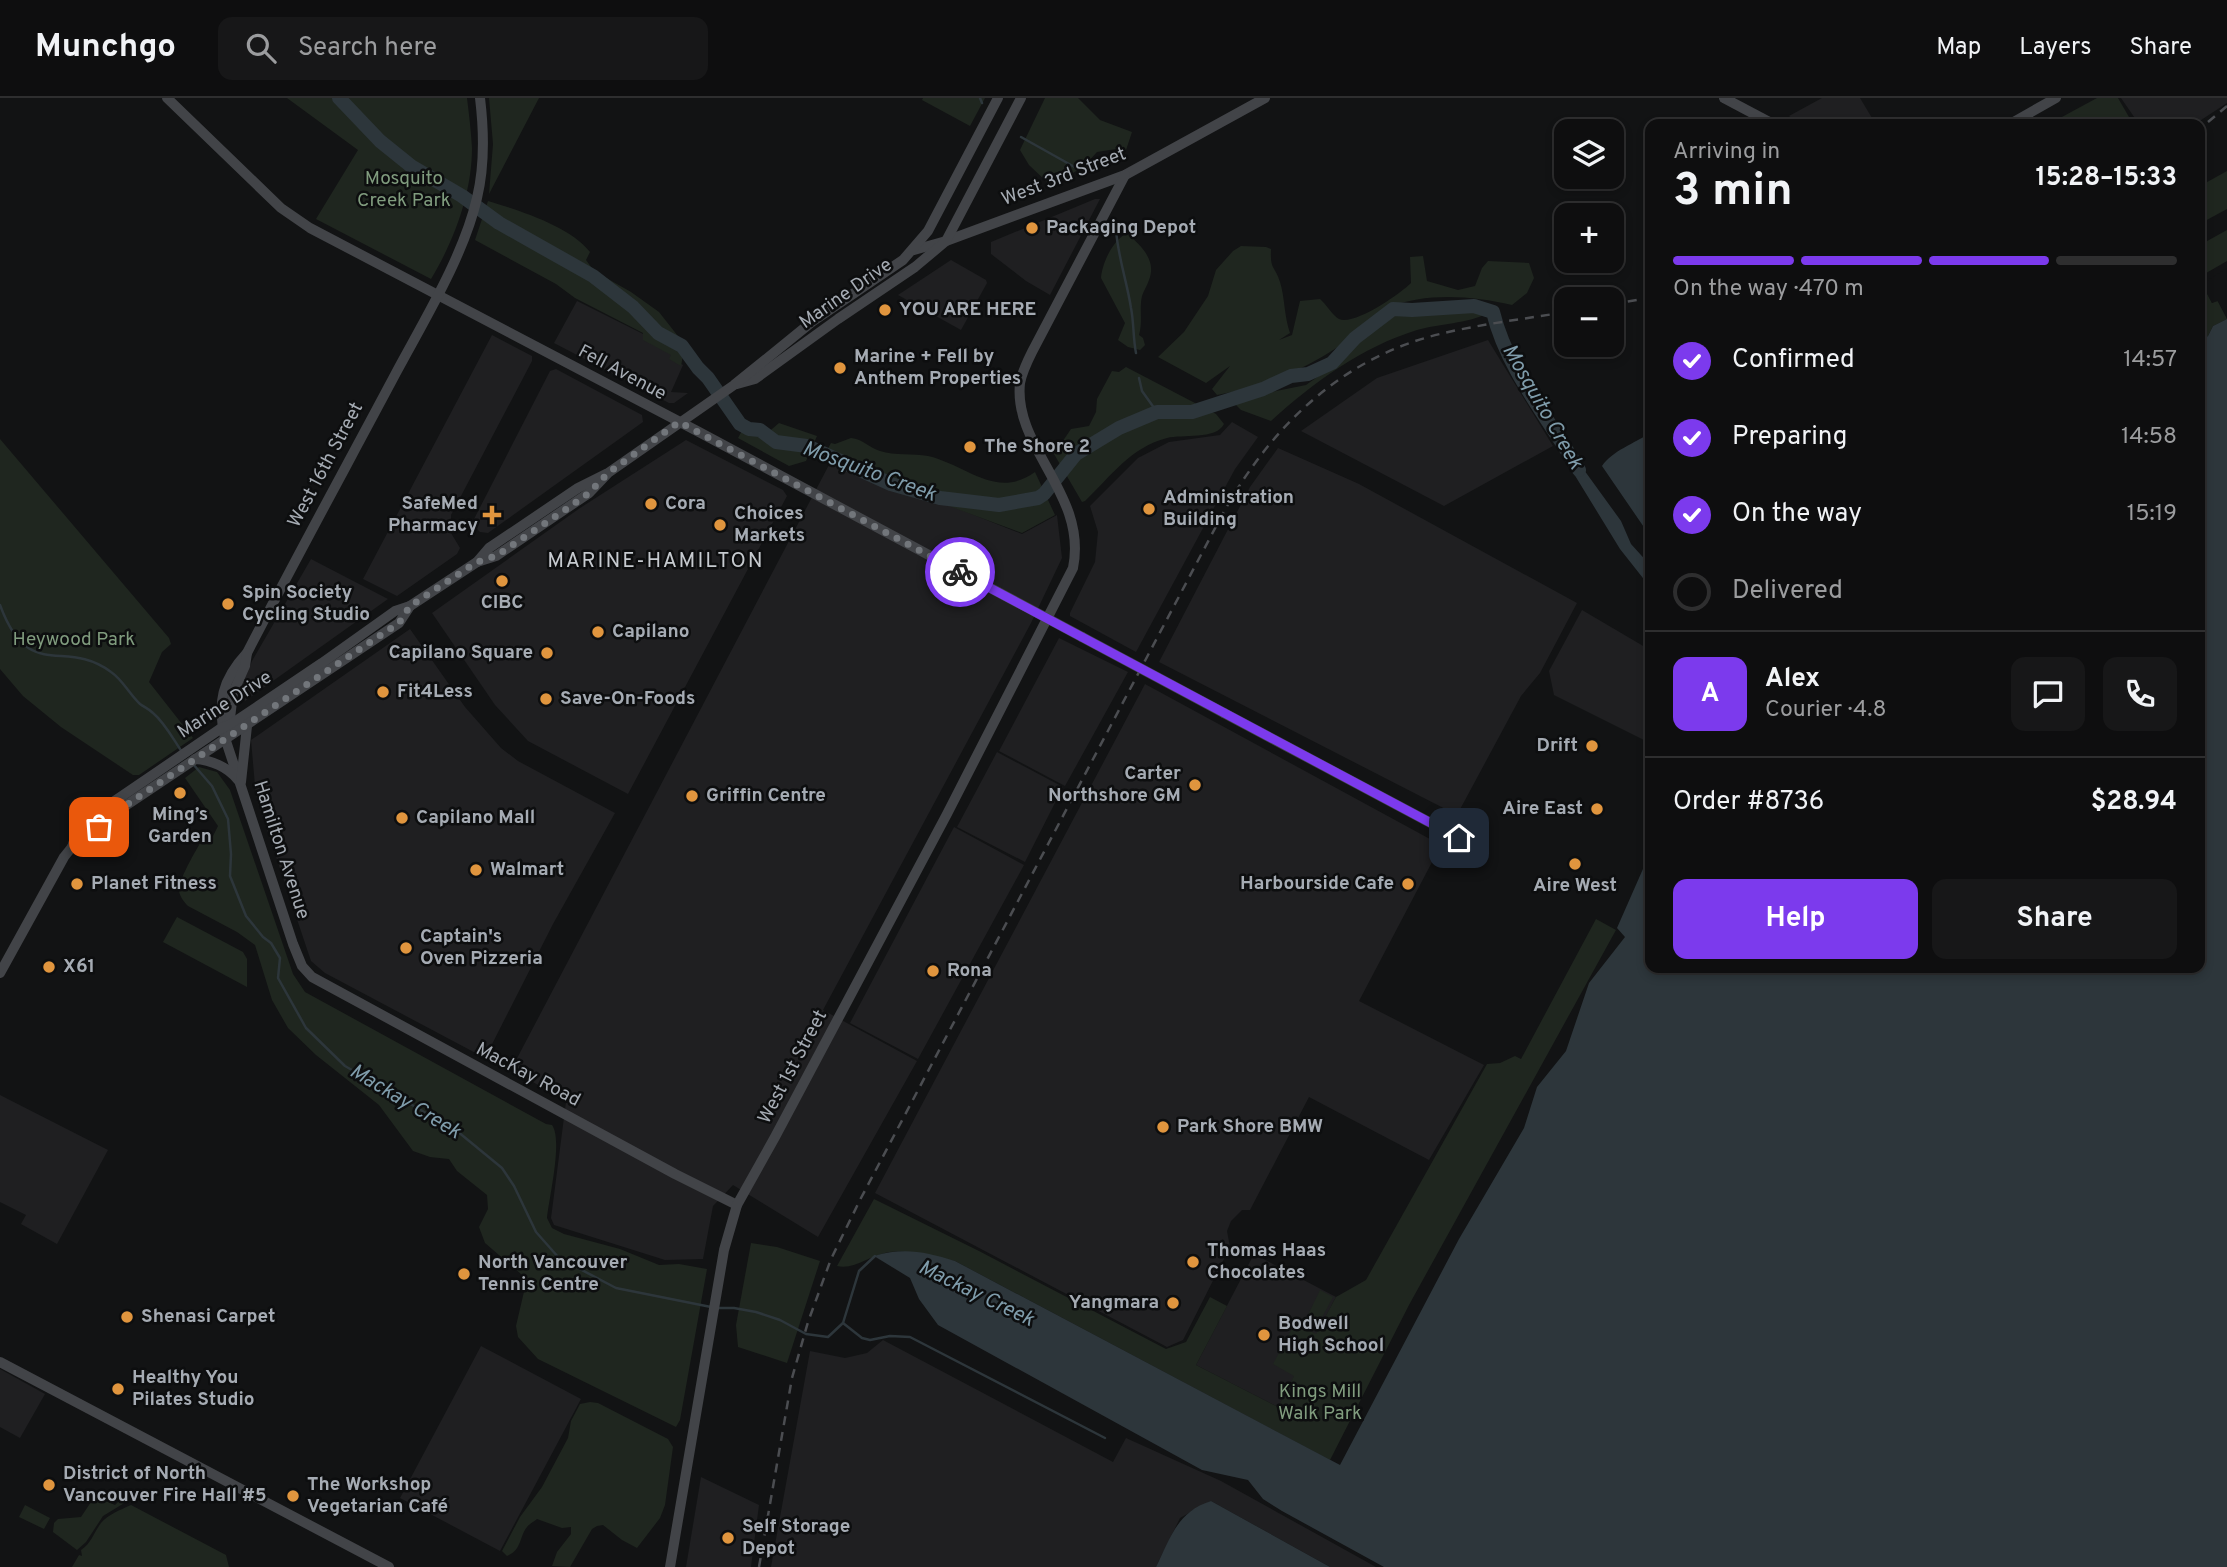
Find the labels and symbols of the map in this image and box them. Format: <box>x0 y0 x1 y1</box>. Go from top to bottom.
street label: West 3rd Street <box>998 142 1130 212</box>
park label: Mosquito Creek Park <box>357 167 451 213</box>
place label: Packaging Depot <box>1046 216 1196 240</box>
marker: Packaging Depot <box>1024 220 1040 236</box>
street label: Marine Drive <box>795 253 897 335</box>
place label: YOU ARE HERE <box>899 298 1036 322</box>
marker: YOU ARE HERE <box>877 302 893 318</box>
street label: Fell Avenue <box>574 340 670 406</box>
water label: Mosquito Creek <box>1495 340 1589 475</box>
place label: Marine + Fell by Anthem Properties <box>854 345 1021 391</box>
marker: Marine + Fell by Anthem Properties <box>832 360 848 376</box>
street label: West 16th Street <box>283 398 369 532</box>
water label: Mosquito Creek <box>798 435 940 509</box>
place label: The Shore 2 <box>984 435 1090 459</box>
marker: The Shore 2 <box>962 439 978 455</box>
place label: Administration Building <box>1163 486 1294 532</box>
place label: SafeMed Pharmacy <box>388 492 478 538</box>
place label: Cora <box>665 492 706 516</box>
marker: Cora <box>643 496 659 512</box>
marker: Administration Building <box>1141 501 1157 517</box>
place label: Choices Markets <box>734 502 805 548</box>
marker: SafeMed Pharmacy <box>484 507 500 523</box>
marker: Choices Markets <box>712 517 728 533</box>
courier <box>925 537 995 607</box>
district label: MARINE-HAMILTON <box>547 548 765 575</box>
marker: CIBC <box>494 573 510 589</box>
place label: Spin Society Cycling Studio <box>242 581 370 627</box>
place label: CIBC <box>481 591 523 615</box>
marker: Spin Society Cycling Studio <box>220 596 236 612</box>
place label: Capilano <box>612 620 690 644</box>
marker: Capilano <box>590 624 606 640</box>
park label: Heywood Park <box>13 628 135 652</box>
place label: Capilano Square <box>388 641 533 665</box>
marker: Capilano Square <box>539 645 555 661</box>
street label: Marine Drive <box>173 666 277 744</box>
place label: Fit4Less <box>397 680 473 704</box>
marker: Fit4Less <box>375 684 391 700</box>
place label: Save-On-Foods <box>560 687 695 711</box>
marker: Save-On-Foods <box>538 691 554 707</box>
place label: Drift <box>1537 734 1578 758</box>
marker: Drift <box>1584 738 1600 754</box>
place label: Carter Northshore GM <box>1048 762 1181 808</box>
marker: Carter Northshore GM <box>1187 777 1203 793</box>
street label: Hamilton Avenue <box>247 778 315 922</box>
place label: Griffin Centre <box>706 784 826 808</box>
marker: Ming’s Garden <box>172 785 188 801</box>
marker: Griffin Centre <box>684 788 700 804</box>
pin <box>69 797 129 857</box>
place label: Aire East <box>1502 797 1583 821</box>
marker: Aire East <box>1589 801 1605 817</box>
place label: Ming’s Garden <box>148 803 212 849</box>
place label: Capilano Mall <box>416 806 535 830</box>
pin <box>1429 808 1489 868</box>
marker: Capilano Mall <box>394 810 410 826</box>
marker: Aire West <box>1567 856 1583 872</box>
place label: Walmart <box>490 858 564 882</box>
marker: Walmart <box>468 862 484 878</box>
place label: Planet Fitness <box>91 872 217 896</box>
place label: Harbourside Cafe <box>1240 872 1394 896</box>
place label: Aire West <box>1533 874 1617 898</box>
marker: Planet Fitness <box>69 876 85 892</box>
marker: Harbourside Cafe <box>1400 876 1416 892</box>
place label: Captain's Oven Pizzeria <box>420 925 543 971</box>
marker: Captain's Oven Pizzeria <box>398 940 414 956</box>
place label: X61 <box>63 955 95 979</box>
marker: X61 <box>41 959 57 975</box>
place label: Rona <box>947 959 992 983</box>
marker: Rona <box>925 963 941 979</box>
street label: West 1st Street <box>753 1006 833 1128</box>
street label: MacKay Road <box>472 1037 584 1113</box>
water label: Mackay Creek <box>344 1058 466 1146</box>
place label: Park Shore BMW <box>1177 1115 1323 1139</box>
marker: Park Shore BMW <box>1155 1119 1171 1135</box>
place label: Thomas Haas Chocolates <box>1207 1239 1326 1285</box>
place label: North Vancouver Tennis Centre <box>478 1251 627 1297</box>
water label: Mackay Creek <box>914 1254 1039 1334</box>
marker: Thomas Haas Chocolates <box>1185 1254 1201 1270</box>
marker: North Vancouver Tennis Centre <box>456 1266 472 1282</box>
place label: Yangmara <box>1069 1291 1159 1315</box>
marker: Yangmara <box>1165 1295 1181 1311</box>
place label: Shenasi Carpet <box>141 1305 276 1329</box>
marker: Shenasi Carpet <box>119 1309 135 1325</box>
place label: Bodwell High School <box>1278 1312 1384 1358</box>
marker: Bodwell High School <box>1256 1327 1272 1343</box>
place label: Healthy You Pilates Studio <box>132 1366 255 1412</box>
park label: Kings Mill Walk Park <box>1278 1380 1362 1426</box>
marker: Healthy You Pilates Studio <box>110 1381 126 1397</box>
place label: District of North Vancouver Fire Hall #5 <box>63 1462 267 1508</box>
place label: The Workshop Vegetarian Café <box>307 1473 448 1519</box>
marker: District of North Vancouver Fire Hall #5 <box>41 1477 57 1493</box>
marker: The Workshop Vegetarian Café <box>285 1488 301 1504</box>
place label: Self Storage Depot <box>742 1515 850 1561</box>
marker: Self Storage Depot <box>720 1530 736 1546</box>

